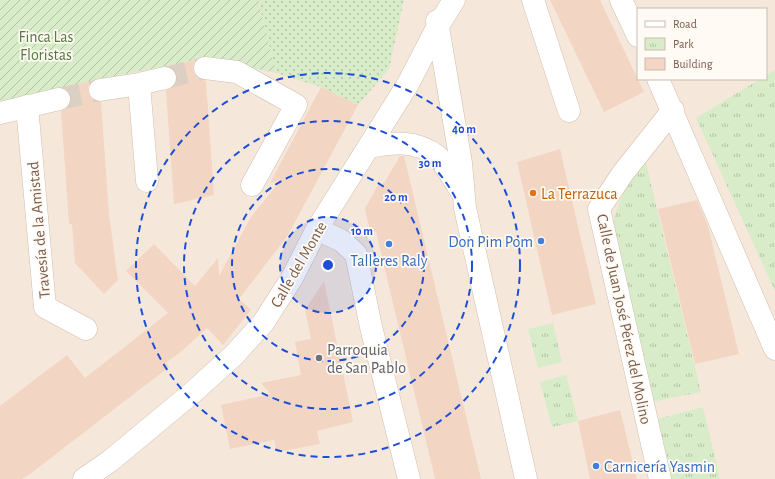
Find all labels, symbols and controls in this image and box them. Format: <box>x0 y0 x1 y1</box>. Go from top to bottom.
legend <box>637 8 767 80</box>
text: Road <box>673 18 697 30</box>
park label: Finca Las Floristas <box>18 29 74 63</box>
text: Park <box>673 38 694 50</box>
text: Building <box>673 58 713 70</box>
text: 40 m <box>452 123 476 135</box>
text: 30 m <box>419 157 442 169</box>
street label: Travesía de la Amistad <box>25 161 53 299</box>
place label: La Terrazuca <box>541 186 618 202</box>
marker: La Terrazuca <box>528 188 538 198</box>
text: 20 m <box>384 191 408 203</box>
street label: Calle de Juan José Pérez del Molino <box>594 213 654 426</box>
street label: Calle del Monte <box>268 219 330 310</box>
text: 10 m <box>351 225 373 237</box>
place label: Don Pim Pom <box>448 234 533 250</box>
marker: Don Pim Pom <box>536 236 546 246</box>
marker: Talleres Raly <box>384 239 394 249</box>
place label: Talleres Raly <box>350 253 428 270</box>
centre of rings <box>321 258 335 272</box>
place label: Parroquia de San Pablo <box>327 342 406 376</box>
marker: Parroquia de San Pablo <box>314 353 324 363</box>
place label: Carnicería Yasmin <box>604 459 715 475</box>
marker: Carnicería Yasmin <box>591 461 601 471</box>

